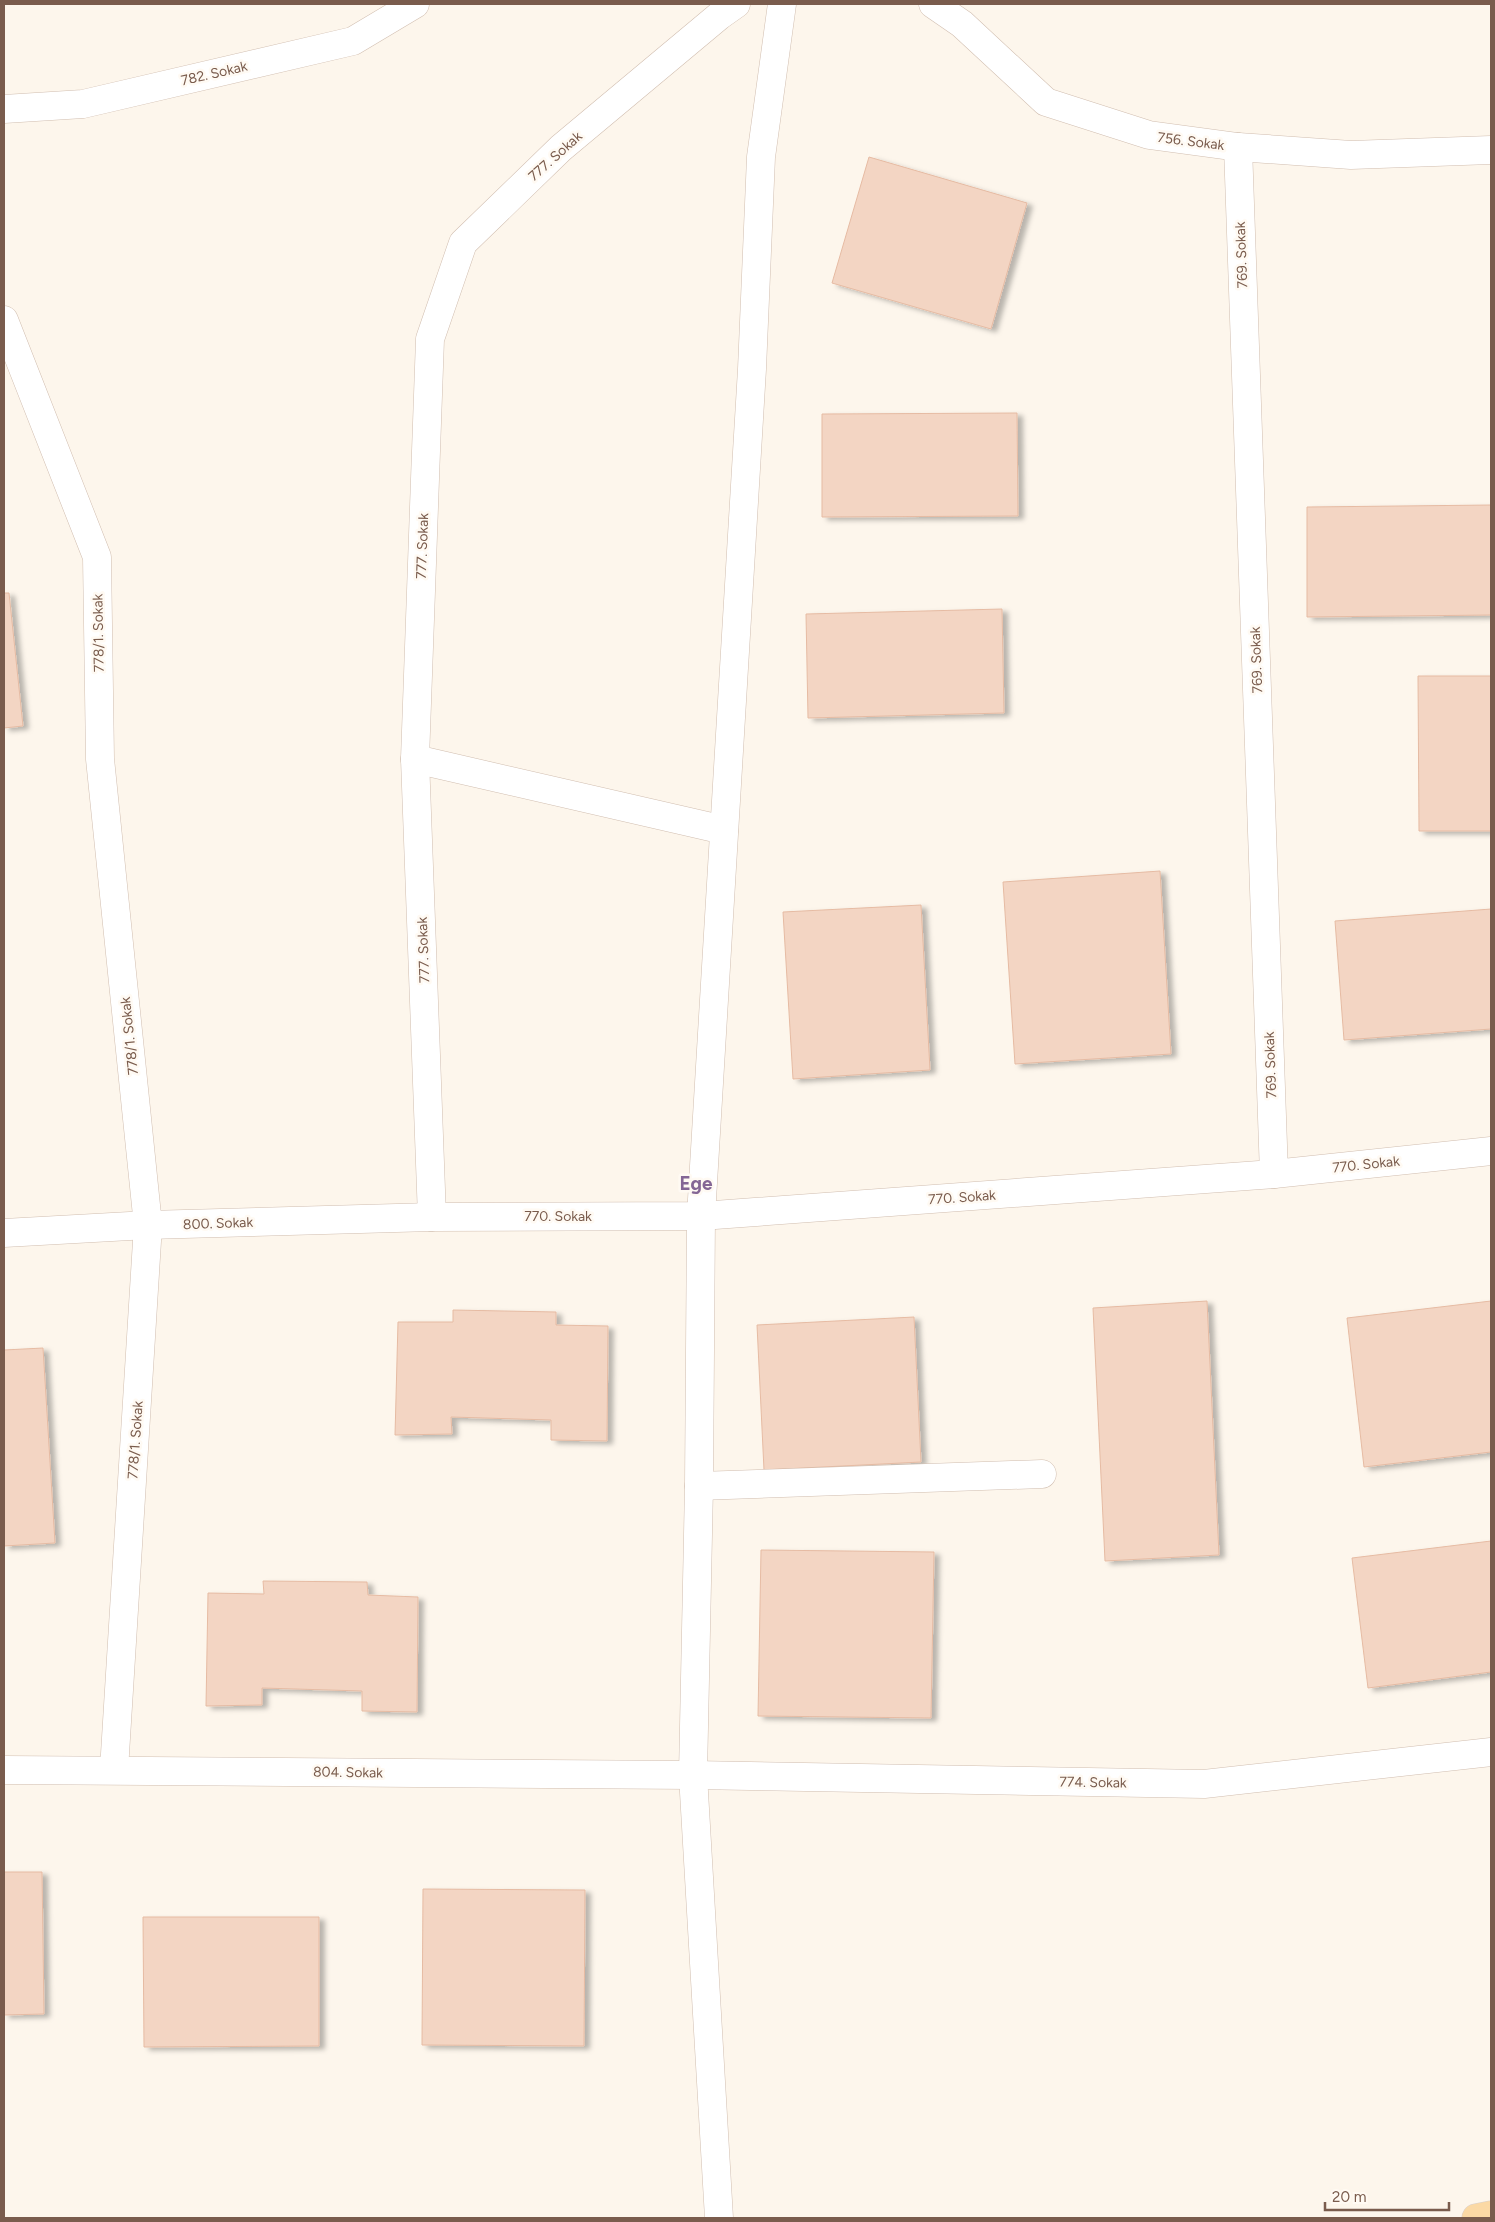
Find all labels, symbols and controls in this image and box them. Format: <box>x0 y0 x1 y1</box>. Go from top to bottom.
street label: 782. Sokak <box>179 58 249 89</box>
street label: 777. Sokak <box>525 128 586 185</box>
street label: 756. Sokak <box>1157 129 1226 154</box>
street label: 769. Sokak <box>1232 221 1251 289</box>
street label: 777. Sokak <box>413 512 432 579</box>
street label: 778/1. Sokak <box>89 593 108 672</box>
street label: 769. Sokak <box>1247 626 1266 694</box>
street label: 777. Sokak <box>414 916 433 983</box>
street label: 778/1. Sokak <box>117 996 142 1076</box>
street label: 769. Sokak <box>1261 1031 1280 1099</box>
street label: 770. Sokak <box>1332 1152 1401 1176</box>
district label: Ege <box>679 1172 713 1195</box>
street label: 770. Sokak <box>928 1187 997 1208</box>
street label: 770. Sokak <box>524 1208 592 1225</box>
street label: 800. Sokak <box>183 1214 254 1233</box>
street label: 778/1. Sokak <box>124 1400 147 1480</box>
street label: 804. Sokak <box>313 1763 383 1782</box>
street label: 774. Sokak <box>1059 1773 1127 1792</box>
scale bar <box>1325 2180 1449 2212</box>
text: 20 m <box>1332 2188 1366 2206</box>

